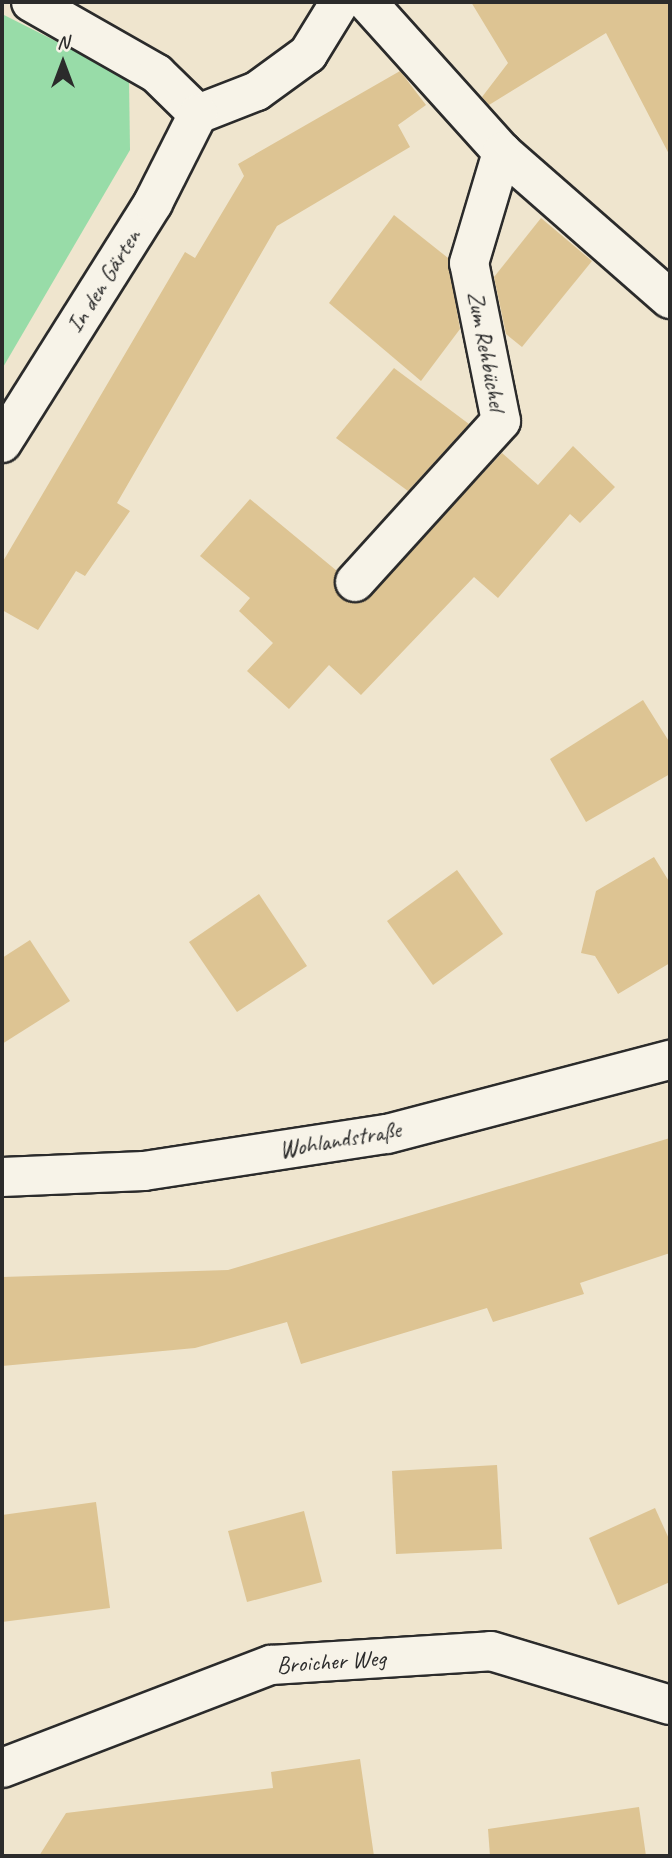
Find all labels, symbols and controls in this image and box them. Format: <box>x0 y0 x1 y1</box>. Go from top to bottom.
north arrow <box>28 28 98 98</box>
text: N <box>57 30 69 54</box>
street label: In den Gärten <box>61 224 147 338</box>
street label: Zum Rehbüchel <box>460 288 512 414</box>
street label: Wohlandstraße <box>277 1115 403 1165</box>
street label: Broicher Weg <box>275 1644 387 1680</box>

